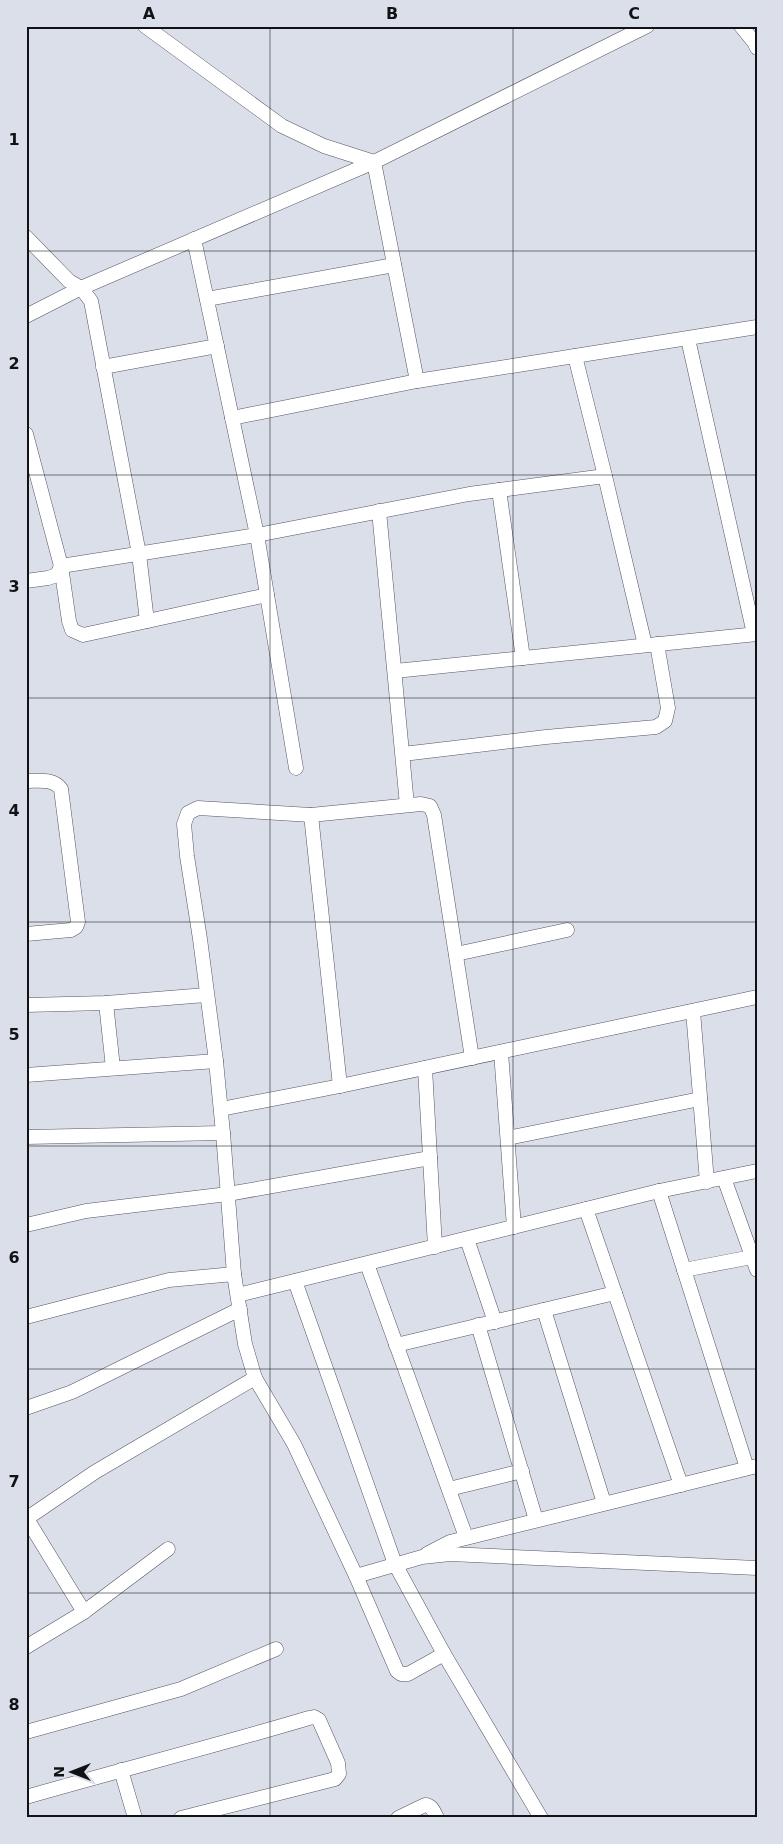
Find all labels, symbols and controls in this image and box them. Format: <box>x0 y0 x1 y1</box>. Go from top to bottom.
text: A <box>143 4 156 23</box>
text: B <box>386 4 398 23</box>
text: C <box>628 4 640 23</box>
text: 1 <box>8 130 20 149</box>
text: 2 <box>8 354 20 373</box>
text: 3 <box>8 577 20 596</box>
text: 4 <box>8 801 20 820</box>
text: 5 <box>8 1025 20 1044</box>
text: 6 <box>8 1248 20 1267</box>
text: 7 <box>8 1472 20 1491</box>
text: 8 <box>8 1695 20 1714</box>
north arrow <box>48 1746 98 1796</box>
text: N <box>51 1766 67 1778</box>

